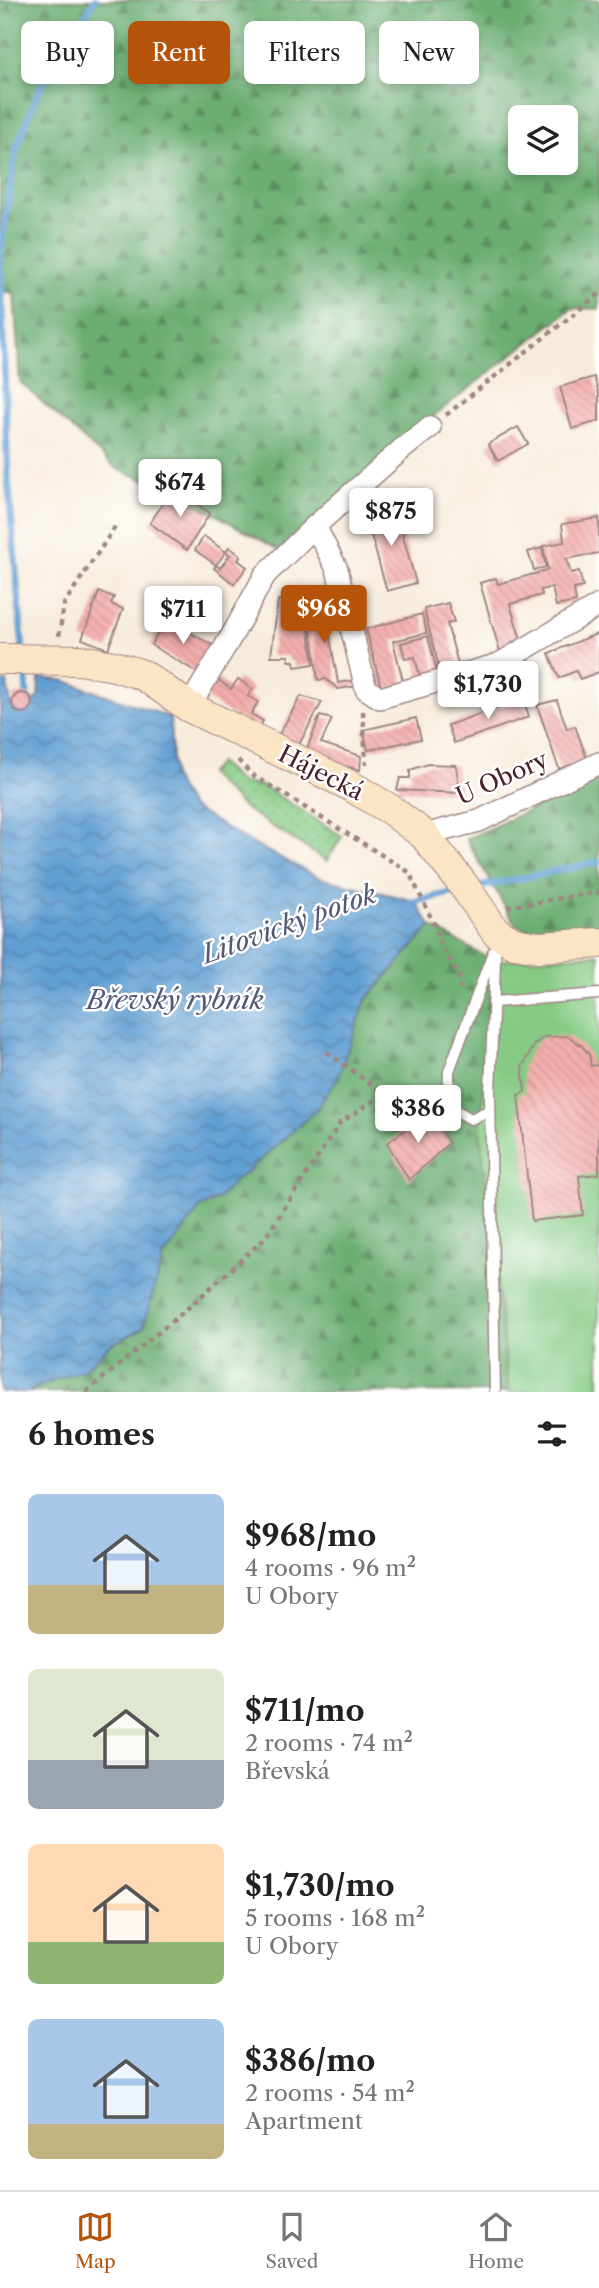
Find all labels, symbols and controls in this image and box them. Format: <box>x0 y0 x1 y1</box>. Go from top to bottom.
chip: Buy <box>21 21 114 84</box>
chip: Rent <box>128 21 230 84</box>
chip: Filters <box>244 21 365 84</box>
chip: New <box>379 21 479 84</box>
map controls <box>508 105 578 175</box>
button: layers <box>508 105 578 175</box>
pin: $674 <box>139 460 221 519</box>
text: $674 <box>154 468 206 496</box>
pin: $875 <box>350 489 432 548</box>
text: $875 <box>365 497 417 525</box>
pin: $711 <box>142 586 224 646</box>
pin: $968 <box>283 586 365 645</box>
text: $968 <box>297 594 351 622</box>
text: $711 <box>160 595 206 623</box>
pin: $1,730 <box>431 662 545 721</box>
text: $1,730 <box>454 670 522 698</box>
street label: Hájecká <box>274 739 369 806</box>
street label: U Obory <box>451 744 553 811</box>
water label: Litovický potok <box>195 877 381 971</box>
water label: Břevský rybník <box>85 984 264 1016</box>
pin: $386 <box>377 1086 459 1145</box>
text: $386 <box>391 1094 445 1122</box>
icon: filters <box>533 1415 571 1453</box>
text: 6 homes <box>28 1416 155 1453</box>
text: $968/mo <box>245 1517 376 1554</box>
icon: home <box>84 1522 168 1606</box>
text: 4 rooms · 96 m² <box>245 1554 416 1582</box>
text: U Obory <box>245 1582 338 1610</box>
text: $711/mo <box>245 1692 365 1729</box>
icon: home <box>84 1697 168 1781</box>
text: 2 rooms · 74 m² <box>245 1729 413 1757</box>
text: Břevská <box>245 1757 330 1785</box>
text: $1,730/mo <box>245 1867 395 1904</box>
icon: home <box>84 1872 168 1956</box>
text: 5 rooms · 168 m² <box>245 1904 425 1932</box>
text: U Obory <box>245 1932 338 1960</box>
text: $386/mo <box>245 2042 375 2079</box>
icon: home <box>84 2047 168 2131</box>
text: 2 rooms · 54 m² <box>245 2079 415 2107</box>
text: Apartment <box>245 2107 363 2135</box>
tab: Map <box>75 2208 116 2273</box>
tab: Saved <box>266 2208 318 2273</box>
tab: Home <box>468 2208 524 2273</box>

